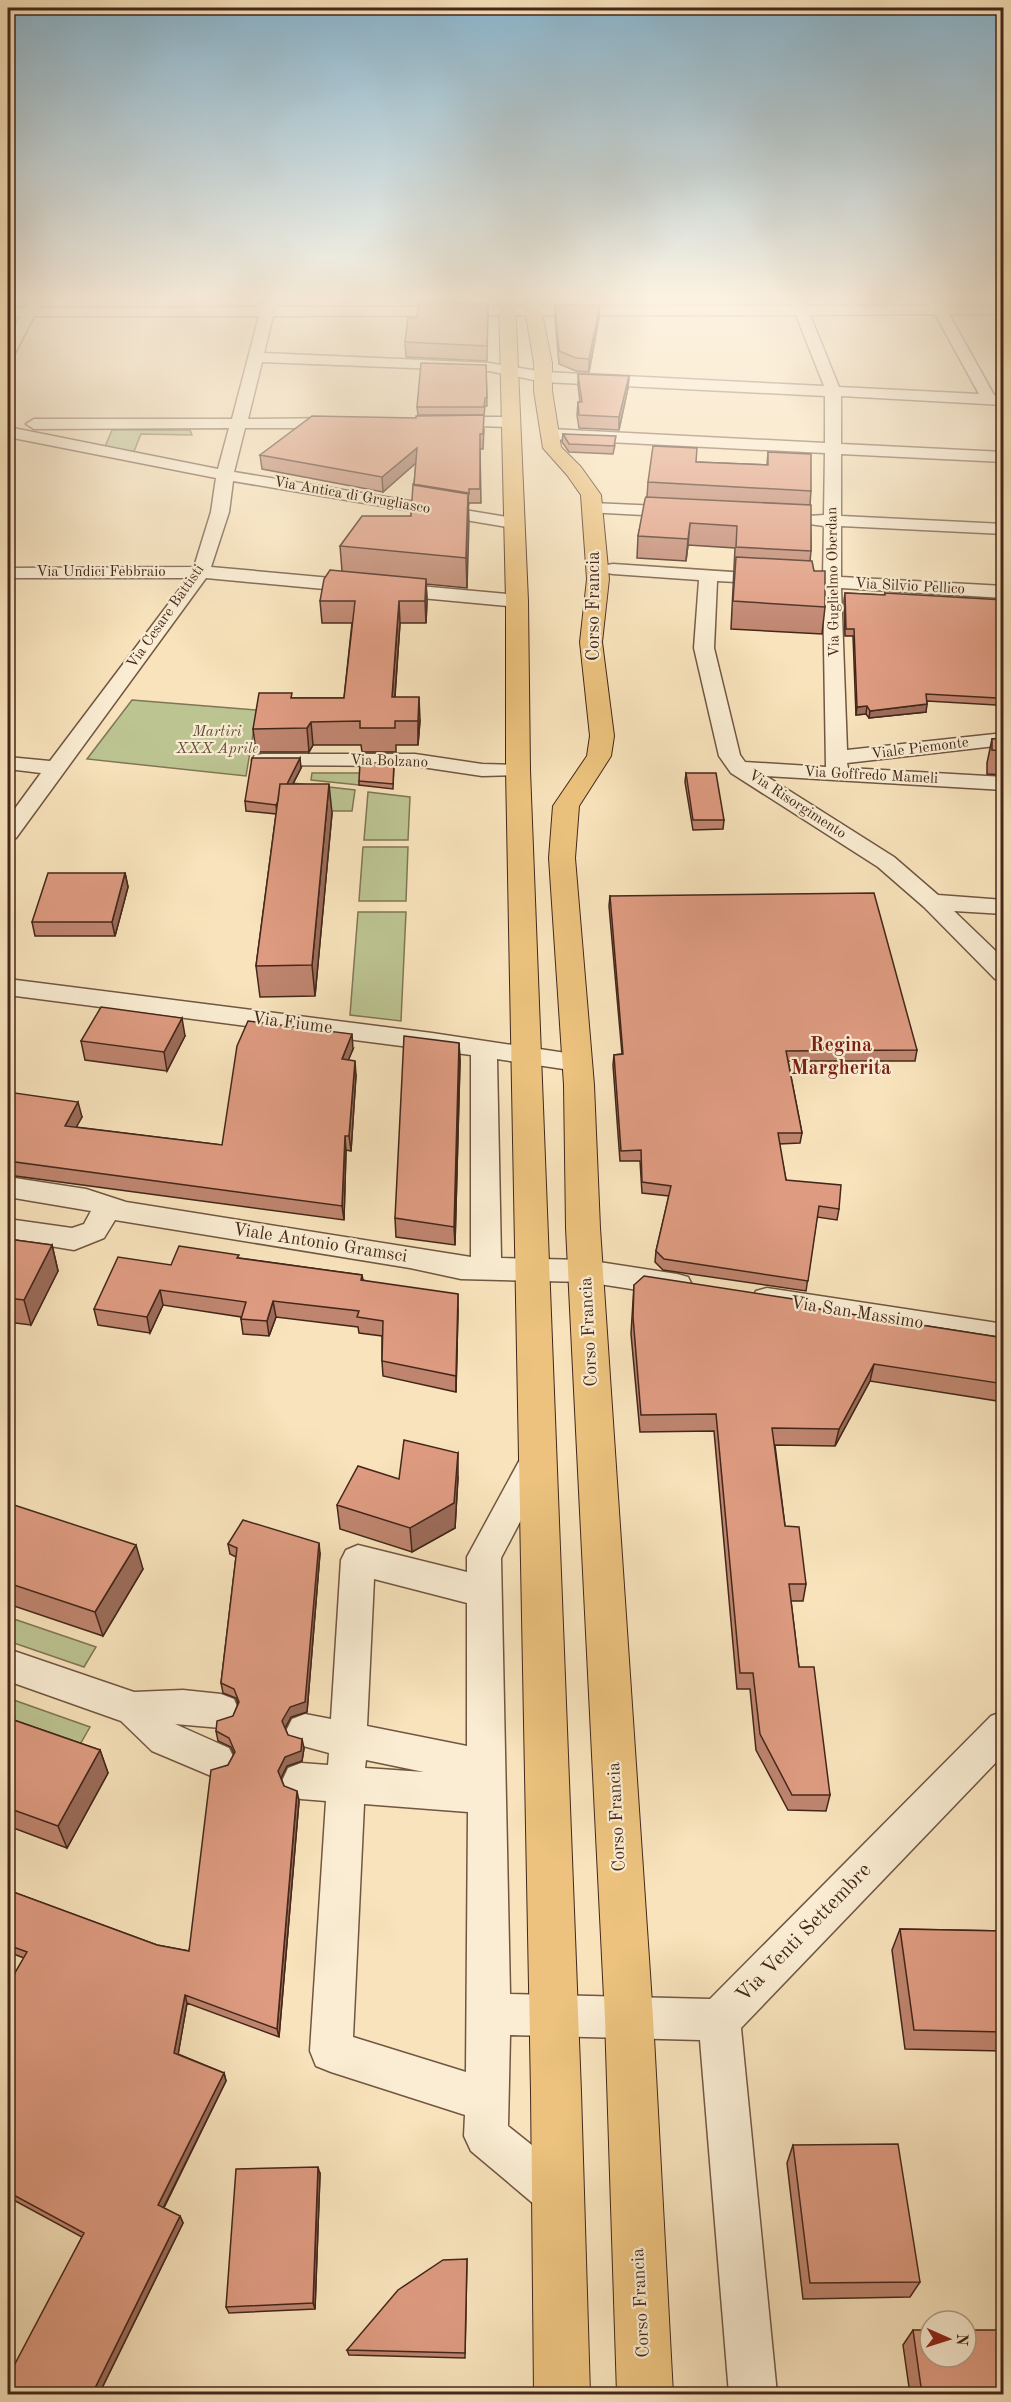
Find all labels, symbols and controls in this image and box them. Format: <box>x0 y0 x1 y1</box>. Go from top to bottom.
street label: Via Antica di Grugliasco <box>273 475 431 517</box>
street label: Via Guglielmo Oberdan <box>825 507 843 657</box>
street label: Corso Francia <box>585 551 603 661</box>
street label: Via Cesare Battisti <box>125 562 207 672</box>
street label: Via Undici Febbraio <box>36 565 166 580</box>
street label: Via Silvio Pellico <box>855 577 965 597</box>
park label: Martiri XXX Aprile <box>176 725 258 757</box>
street label: Viale Piemonte <box>870 736 970 762</box>
street label: Via Bolzano <box>350 753 428 771</box>
street label: Via Goffredo Mameli <box>804 765 938 787</box>
street label: Via Risorgimento <box>745 768 849 842</box>
street label: Via Fiume <box>251 1009 333 1037</box>
district label: Regina Margherita <box>791 1036 891 1079</box>
street label: Viale Antonio Gramsci <box>232 1220 409 1266</box>
street label: Corso Francia <box>577 1277 601 1387</box>
street label: Via San Massimo <box>789 1294 925 1332</box>
street label: Corso Francia <box>605 1762 629 1872</box>
street label: Via Venti Settembre <box>733 1860 875 2006</box>
street label: Corso Francia <box>629 2248 653 2358</box>
north arrow <box>918 2309 978 2369</box>
text: N <box>953 2333 969 2347</box>

